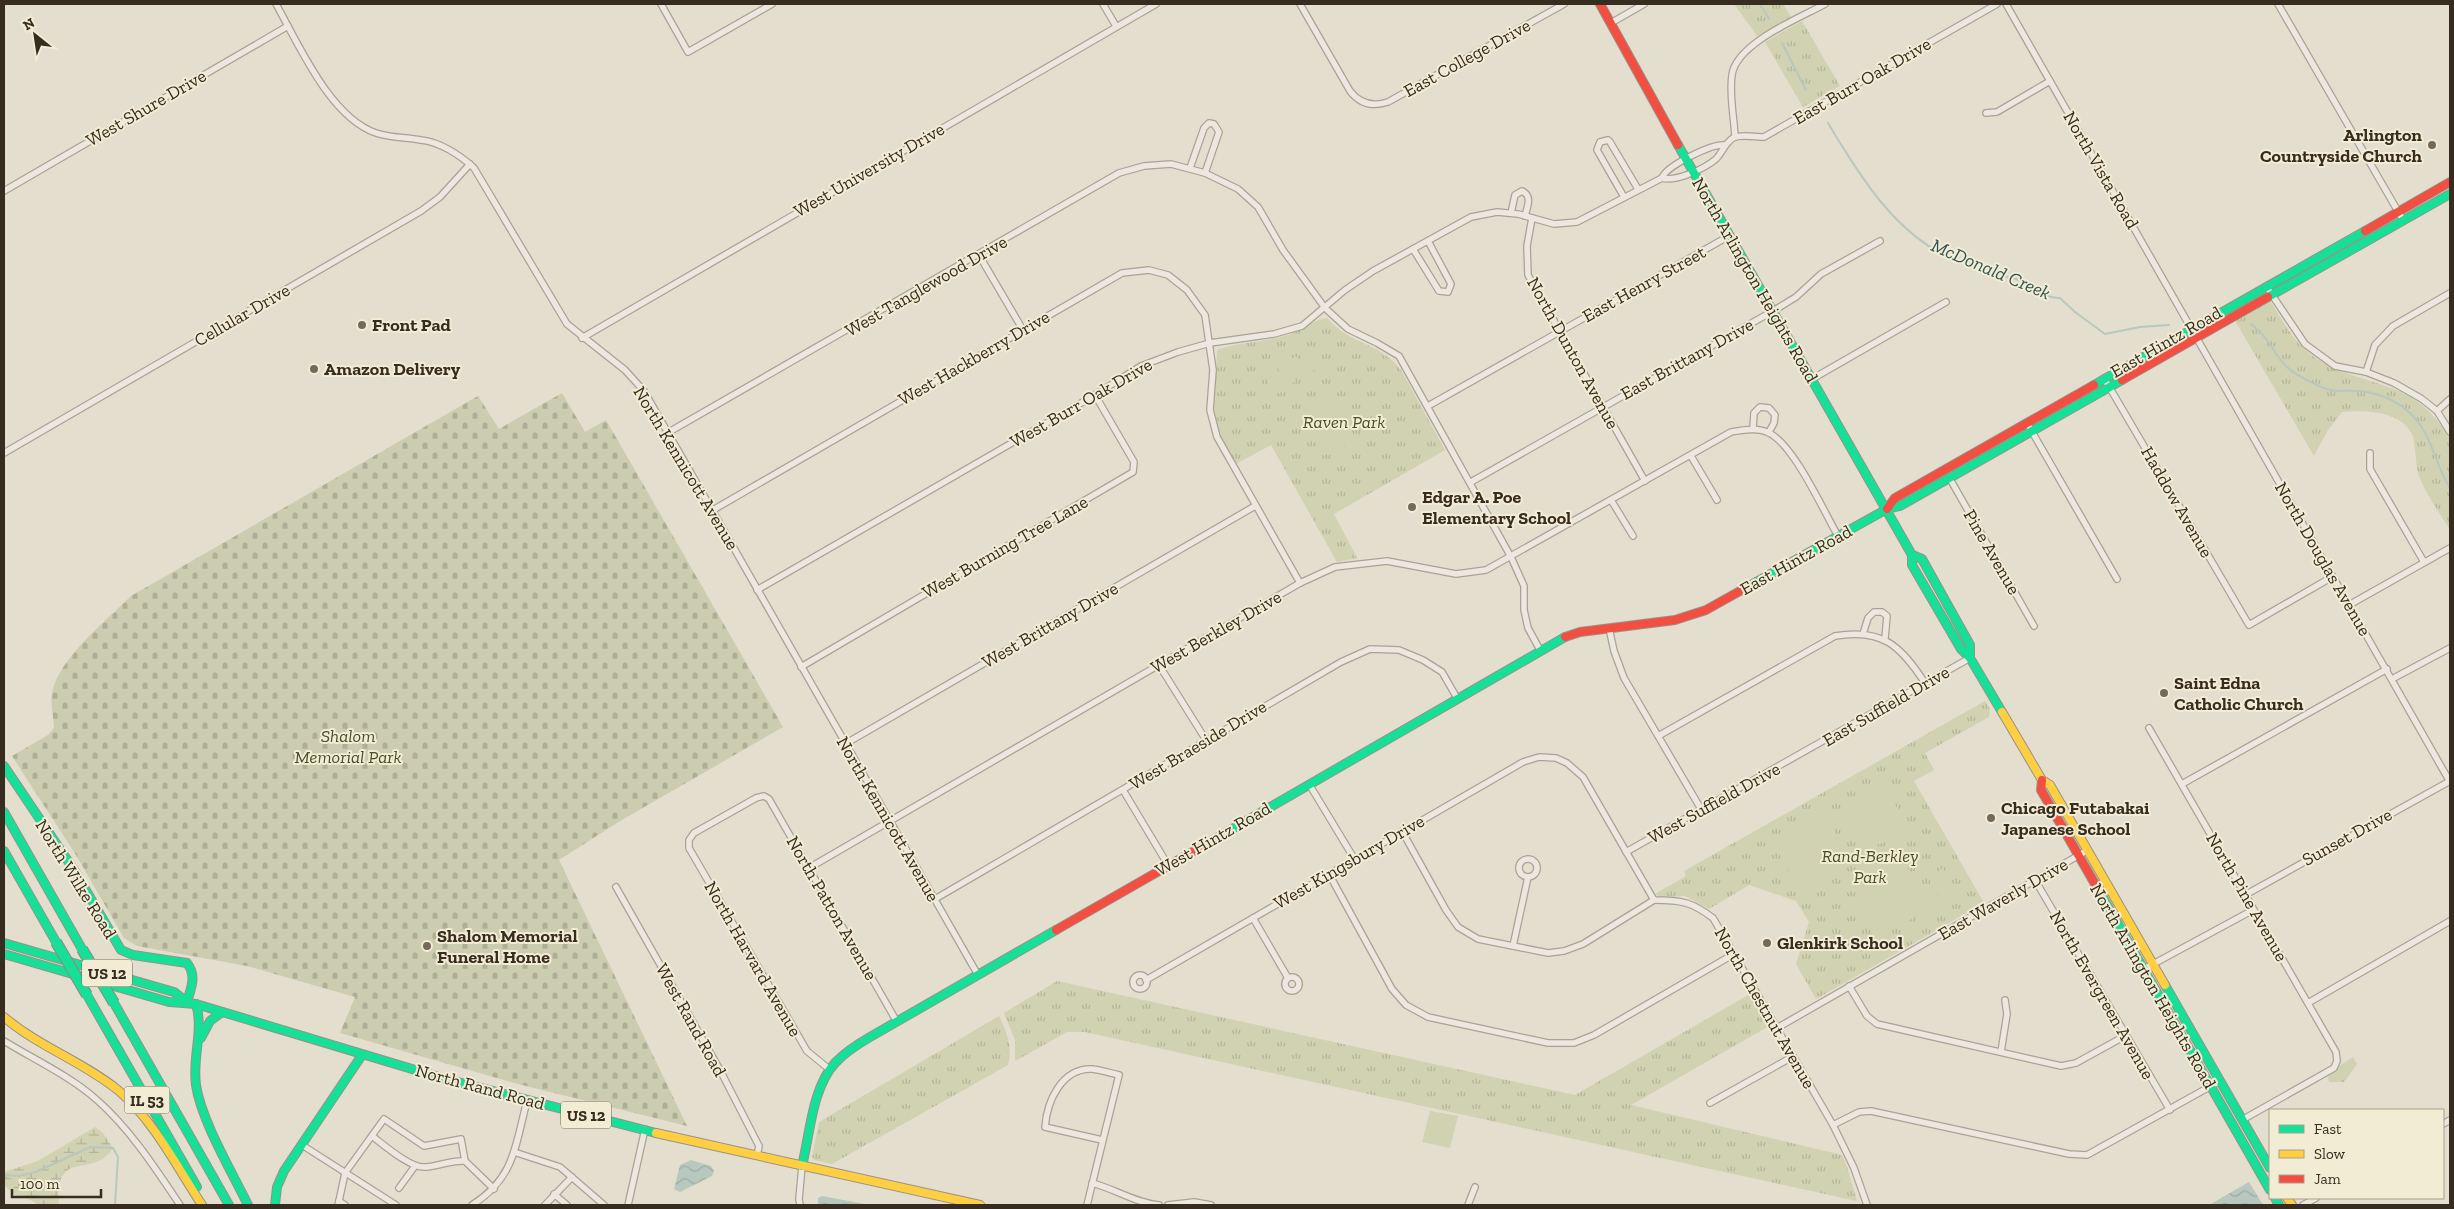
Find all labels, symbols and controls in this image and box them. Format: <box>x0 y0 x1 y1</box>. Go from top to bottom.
north arrow <box>10 10 60 60</box>
text: N <box>20 14 38 34</box>
street label: East College Drive <box>1400 14 1534 102</box>
street label: East Burr Oak Drive <box>1789 33 1935 129</box>
street label: West Shure Drive <box>82 65 210 151</box>
street label: North Vista Road <box>2058 107 2144 233</box>
street label: West University Drive <box>790 118 948 222</box>
place label: Arlington Countryside Church <box>2260 124 2423 167</box>
marker: Arlington Countryside Church <box>2426 139 2438 151</box>
street label: North Arlington Heights Road <box>1687 174 1823 387</box>
street label: West Tanglewood Drive <box>841 231 1011 341</box>
water label: McDonald Creek <box>1928 233 2054 305</box>
street label: East Henry Street <box>1578 241 1710 327</box>
street label: North Dunton Avenue <box>1522 273 1624 433</box>
street label: Cellular Drive <box>190 279 294 351</box>
street label: East Hintz Road <box>2107 301 2226 383</box>
street label: West Hackberry Drive <box>894 306 1054 410</box>
street label: East Brittany Drive <box>1617 313 1757 405</box>
place label: Front Pad <box>372 314 452 336</box>
marker: Front Pad <box>356 319 368 331</box>
street label: West Burr Oak Drive <box>1006 353 1156 453</box>
place label: Amazon Delivery <box>324 358 461 380</box>
marker: Amazon Delivery <box>308 363 320 375</box>
street label: North Kennicott Avenue <box>628 382 744 554</box>
park label: Raven Park <box>1303 411 1385 433</box>
street label: Haddow Avenue <box>2136 442 2218 562</box>
street label: North Douglas Avenue <box>2270 478 2376 640</box>
place label: Edgar A. Poe Elementary School <box>1422 486 1571 529</box>
street label: West Burning Tree Lane <box>918 491 1092 603</box>
marker: Edgar A. Poe Elementary School <box>1406 501 1418 513</box>
street label: Pine Avenue <box>1959 505 2025 599</box>
street label: East Hintz Road <box>1736 520 1856 600</box>
street label: West Brittany Drive <box>978 577 1122 673</box>
street label: West Berkley Drive <box>1147 586 1285 678</box>
street label: East Suffield Drive <box>1819 661 1953 751</box>
place label: Saint Edna Catholic Church <box>2174 672 2304 715</box>
marker: Saint Edna Catholic Church <box>2158 687 2170 699</box>
street label: West Braeside Drive <box>1125 695 1271 795</box>
park label: Shalom Memorial Park <box>295 725 401 768</box>
street label: North Kennicott Avenue <box>832 732 944 906</box>
street label: West Suffield Drive <box>1644 758 1784 848</box>
street label: West Hintz Road <box>1151 797 1275 881</box>
place label: Chicago Futabakai Japanese School <box>2001 797 2150 840</box>
street label: Sunset Drive <box>2298 803 2396 871</box>
street label: West Kingsbury Drive <box>1270 810 1428 914</box>
marker: Chicago Futabakai Japanese School <box>1985 812 1997 824</box>
street label: North Wilke Road <box>31 815 122 943</box>
street label: North Pine Avenue <box>2201 829 2293 965</box>
street label: North Patton Avenue <box>782 832 882 984</box>
park label: Rand-Berkley Park <box>1822 845 1918 888</box>
street label: East Waverly Drive <box>1934 853 2072 945</box>
street label: North Harvard Avenue <box>700 877 806 1041</box>
street label: North Arlington Heights Road <box>2085 880 2221 1093</box>
street label: North Evergreen Avenue <box>2045 907 2159 1083</box>
street label: North Chestnut Avenue <box>1710 923 1820 1093</box>
place label: Shalom Memorial Funeral Home <box>437 925 578 968</box>
place label: Glenkirk School <box>1777 932 1903 954</box>
marker: Glenkirk School <box>1761 937 1773 949</box>
marker: Shalom Memorial Funeral Home <box>421 940 433 952</box>
road number: US 12 <box>82 960 132 986</box>
street label: West Rand Road <box>651 960 731 1080</box>
street label: North Rand Road <box>413 1059 547 1115</box>
road number: IL 53 <box>124 1086 170 1114</box>
road number: US 12 <box>561 1102 611 1128</box>
legend <box>2269 1109 2444 1199</box>
text: Fast <box>2314 1120 2342 1138</box>
text: Slow <box>2314 1145 2346 1163</box>
scale bar <box>12 1166 101 1198</box>
text: Jam <box>2314 1170 2341 1188</box>
text: 100 m <box>20 1175 59 1193</box>

